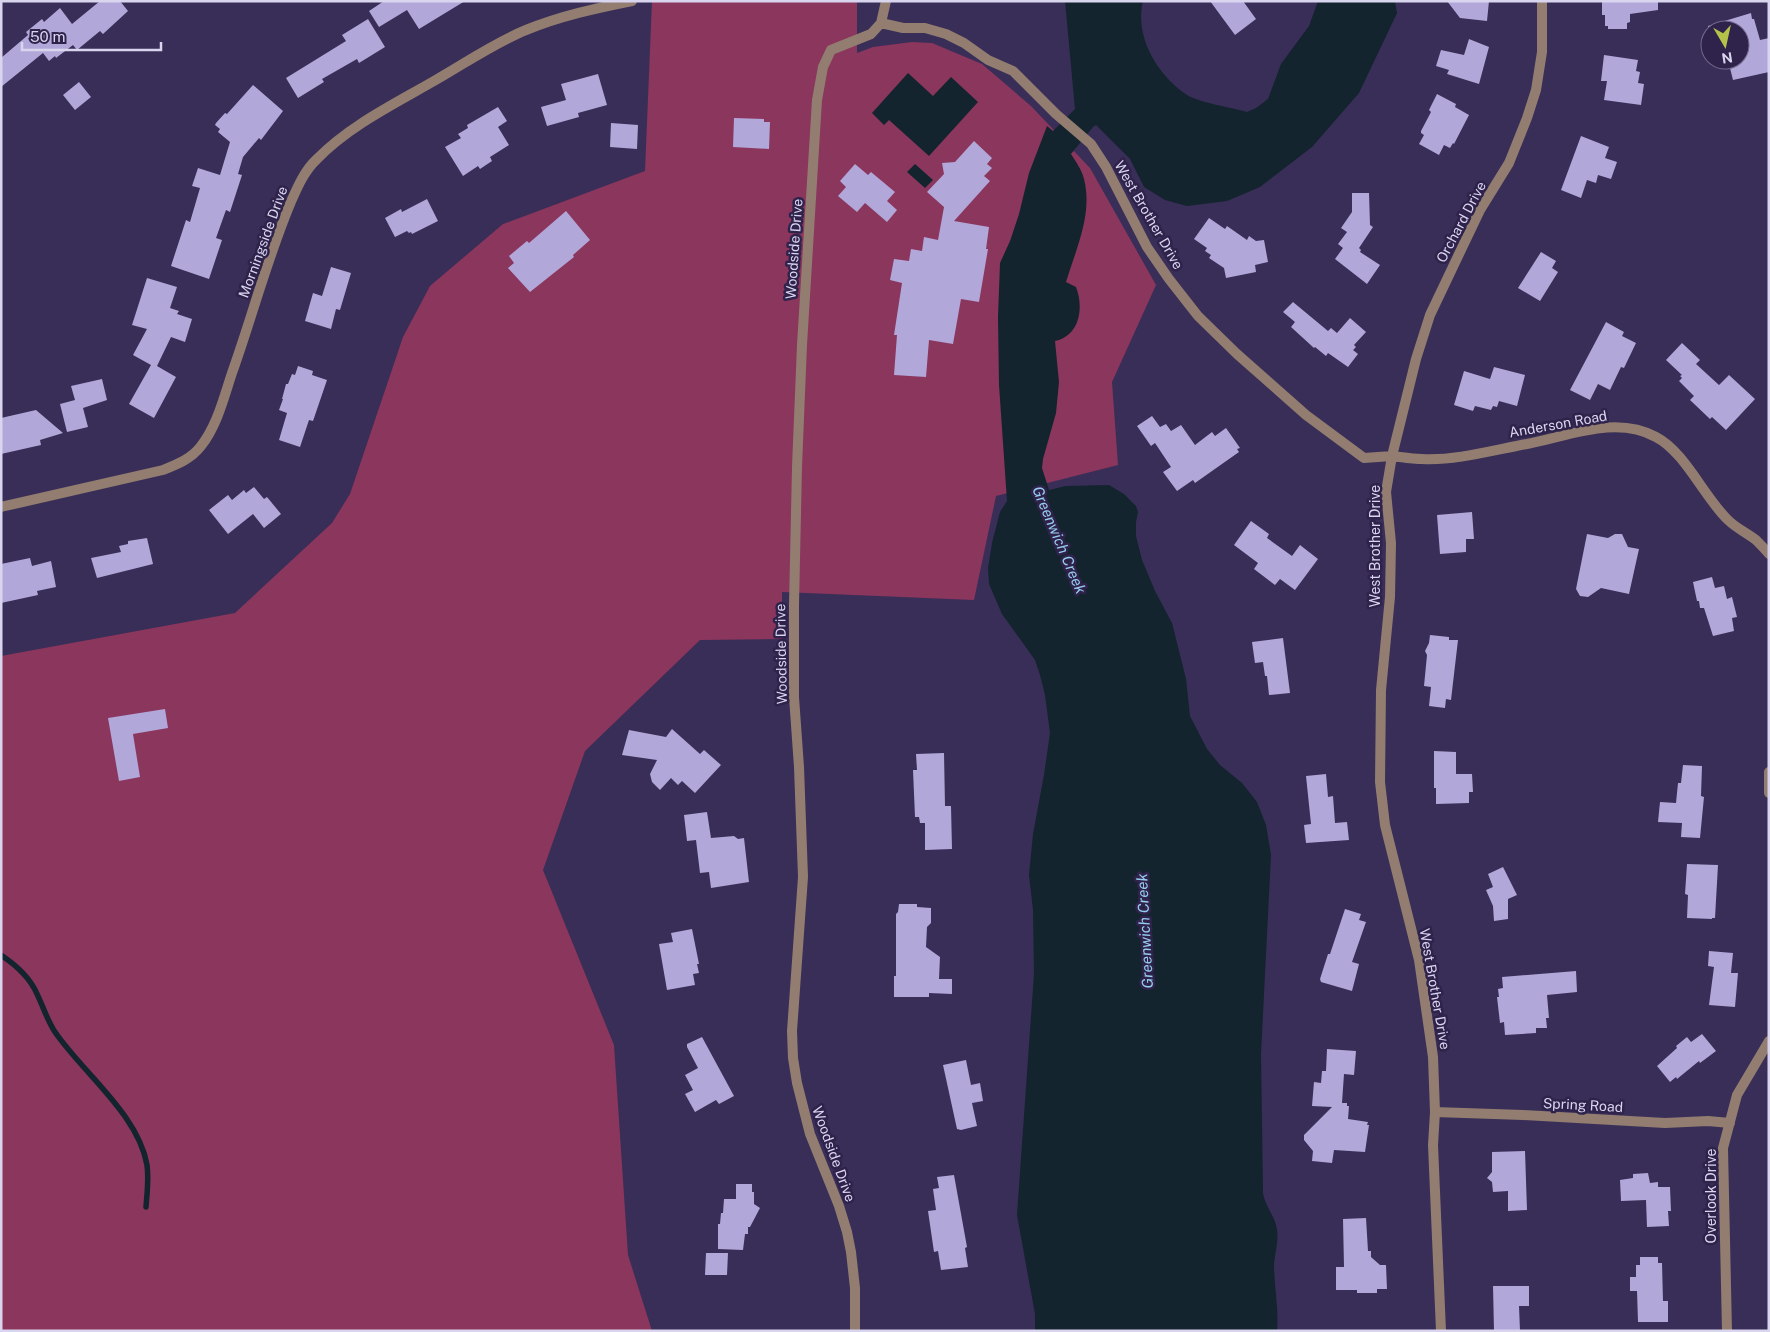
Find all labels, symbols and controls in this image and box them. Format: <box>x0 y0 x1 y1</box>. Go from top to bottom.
scale bar <box>22 20 161 52</box>
north arrow <box>1700 20 1750 70</box>
text: 50 m <box>30 28 65 45</box>
text: N <box>1720 49 1734 67</box>
street label: West Brother Drive <box>1111 158 1187 272</box>
street label: Orchard Drive <box>1433 179 1489 265</box>
street label: Morningside Drive <box>235 184 291 300</box>
street label: Woodside Drive <box>783 198 805 300</box>
street label: Anderson Road <box>1508 407 1608 441</box>
water label: Greenwich Creek <box>1029 483 1090 597</box>
street label: West Brother Drive <box>1367 485 1383 607</box>
street label: Woodside Drive <box>772 604 790 704</box>
water label: Greenwich Creek <box>1133 872 1156 989</box>
street label: West Brother Drive <box>1416 927 1454 1051</box>
street label: Spring Road <box>1543 1095 1623 1115</box>
street label: Woodside Drive <box>809 1104 859 1204</box>
street label: Overlook Drive <box>1703 1148 1719 1244</box>

